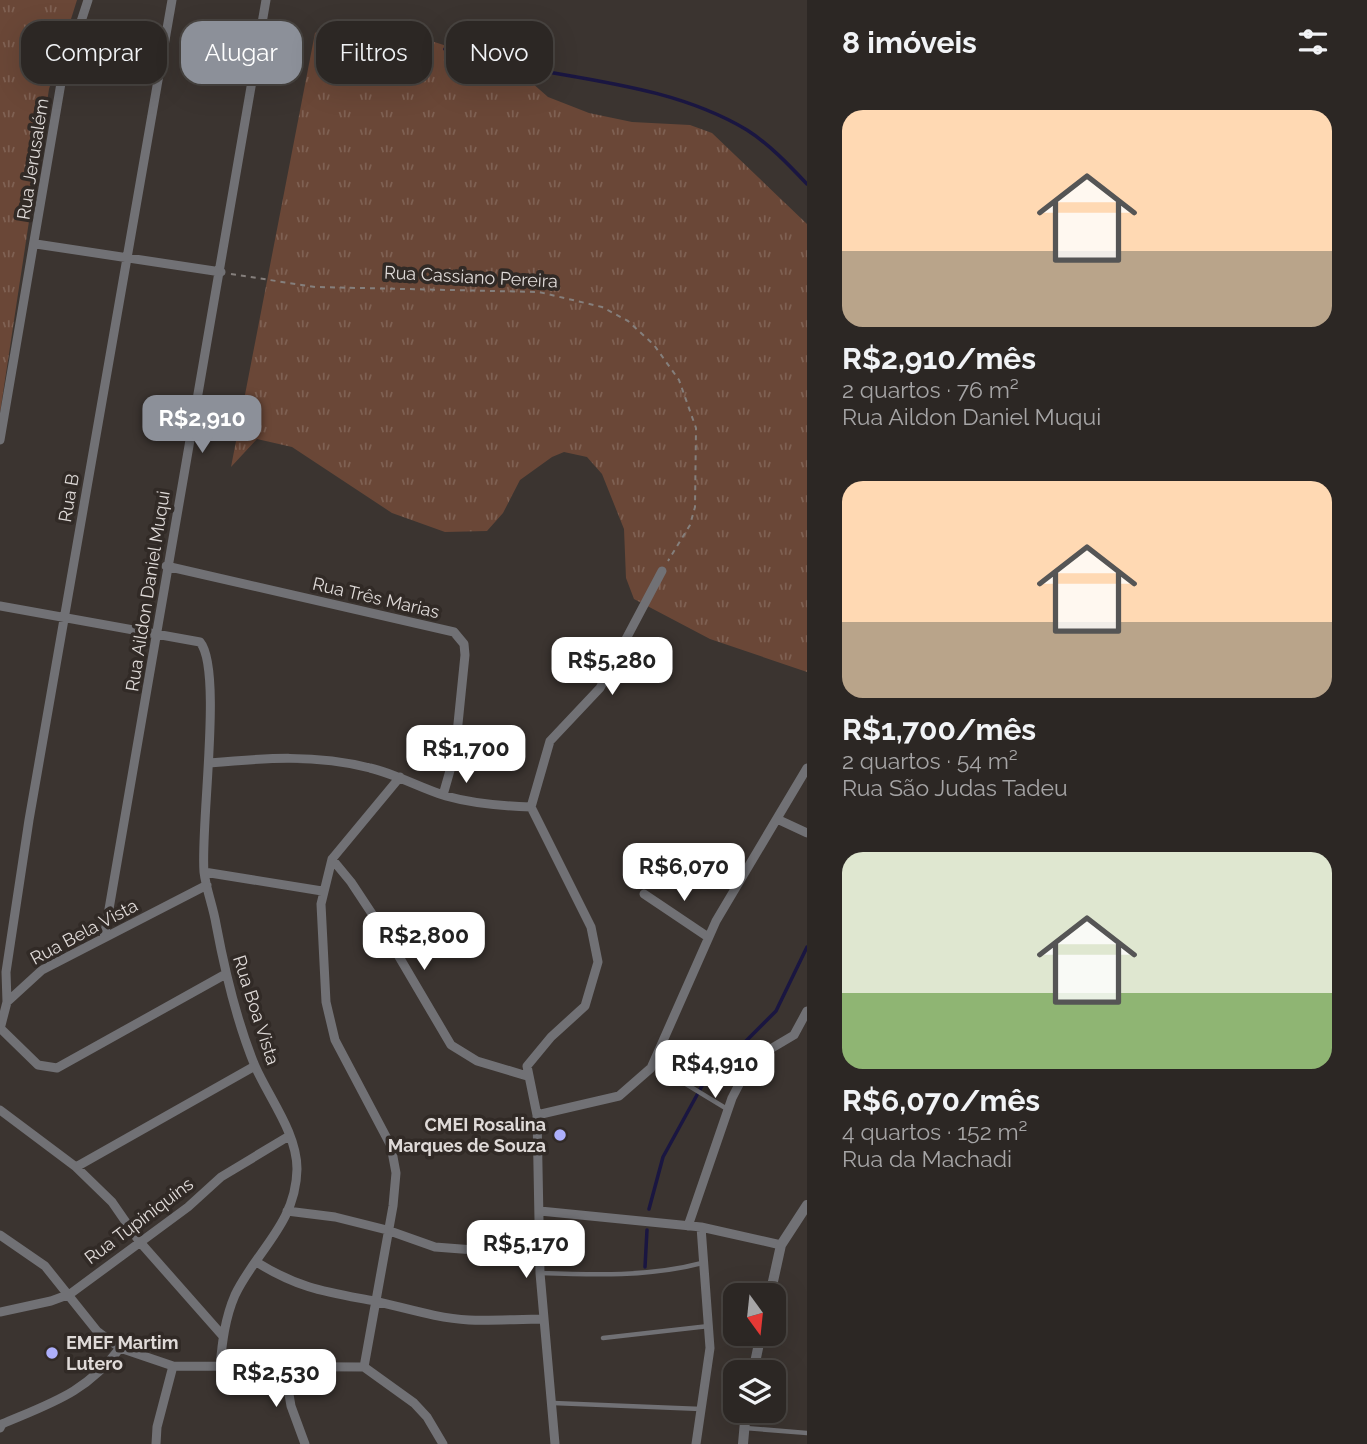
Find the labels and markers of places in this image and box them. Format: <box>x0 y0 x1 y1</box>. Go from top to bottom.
pin: R$2,910 <box>137 396 267 455</box>
pin: R$5,280 <box>547 638 677 697</box>
pin: R$1,700 <box>401 726 531 785</box>
pin: R$6,070 <box>619 844 749 903</box>
pin: R$2,800 <box>359 912 489 972</box>
pin: R$4,910 <box>650 1040 780 1100</box>
place label: CMEI Rosalina Marques de Souza <box>388 1114 546 1156</box>
marker: CMEI Rosalina Marques de Souza <box>552 1127 568 1143</box>
pin: R$5,170 <box>461 1220 591 1280</box>
place label: EMEF Martim Lutero <box>66 1332 178 1374</box>
marker: EMEF Martim Lutero <box>44 1345 60 1361</box>
pin: R$2,530 <box>211 1350 341 1409</box>

